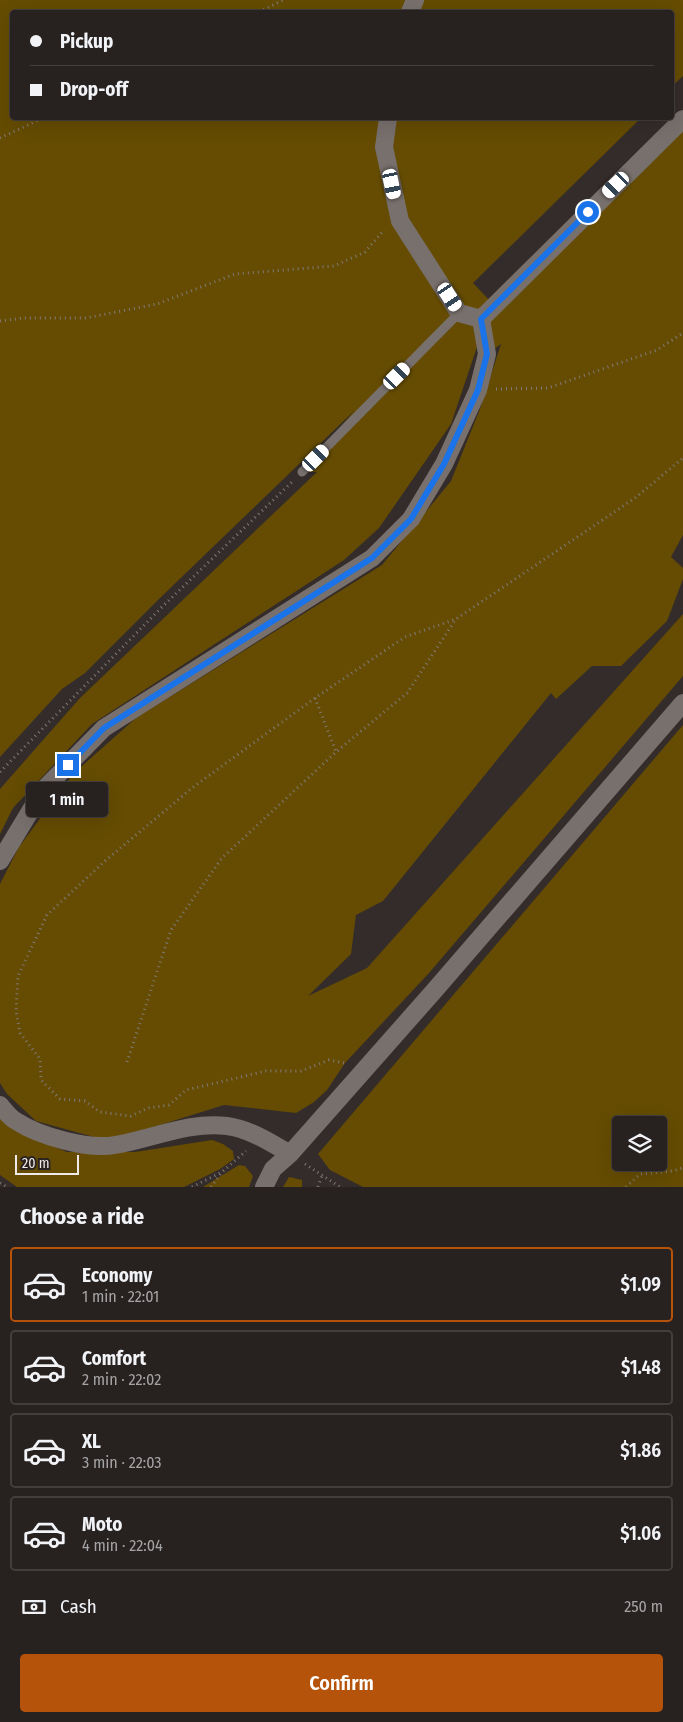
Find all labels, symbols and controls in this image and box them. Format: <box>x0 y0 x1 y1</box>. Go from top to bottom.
text: Pickup <box>60 30 113 53</box>
text: Drop-off <box>60 78 128 101</box>
car <box>381 168 402 200</box>
car <box>599 169 632 201</box>
route start <box>577 201 599 223</box>
car <box>435 280 464 314</box>
car <box>381 360 412 392</box>
car <box>300 442 331 474</box>
route end <box>57 754 79 776</box>
callout: 1 min <box>27 782 109 818</box>
text: 1 min <box>50 790 84 809</box>
map controls <box>612 1116 667 1171</box>
button: layers <box>612 1116 667 1171</box>
scale bar <box>15 1152 79 1175</box>
text: 20 m <box>22 1155 50 1172</box>
text: Choose a ride <box>20 1203 144 1230</box>
icon: car <box>22 1262 67 1307</box>
text: Economy <box>82 1264 152 1287</box>
text: $1.09 <box>621 1273 661 1296</box>
text: 1 min · 22:01 <box>82 1287 159 1306</box>
icon: car <box>22 1345 67 1390</box>
text: Comfort <box>82 1347 146 1370</box>
text: $1.48 <box>621 1356 661 1379</box>
text: 2 min · 22:02 <box>82 1370 161 1389</box>
icon: car <box>22 1428 67 1473</box>
text: XL <box>82 1430 101 1453</box>
text: $1.86 <box>620 1439 661 1462</box>
text: 3 min · 22:03 <box>82 1453 162 1472</box>
icon: car <box>22 1511 67 1556</box>
text: Moto <box>82 1513 122 1536</box>
text: $1.06 <box>620 1522 661 1545</box>
text: 4 min · 22:04 <box>82 1536 163 1555</box>
icon: cash <box>20 1593 48 1621</box>
text: Cash <box>60 1595 97 1618</box>
text: 250 m <box>624 1597 663 1616</box>
button: Confirm <box>20 1654 663 1712</box>

